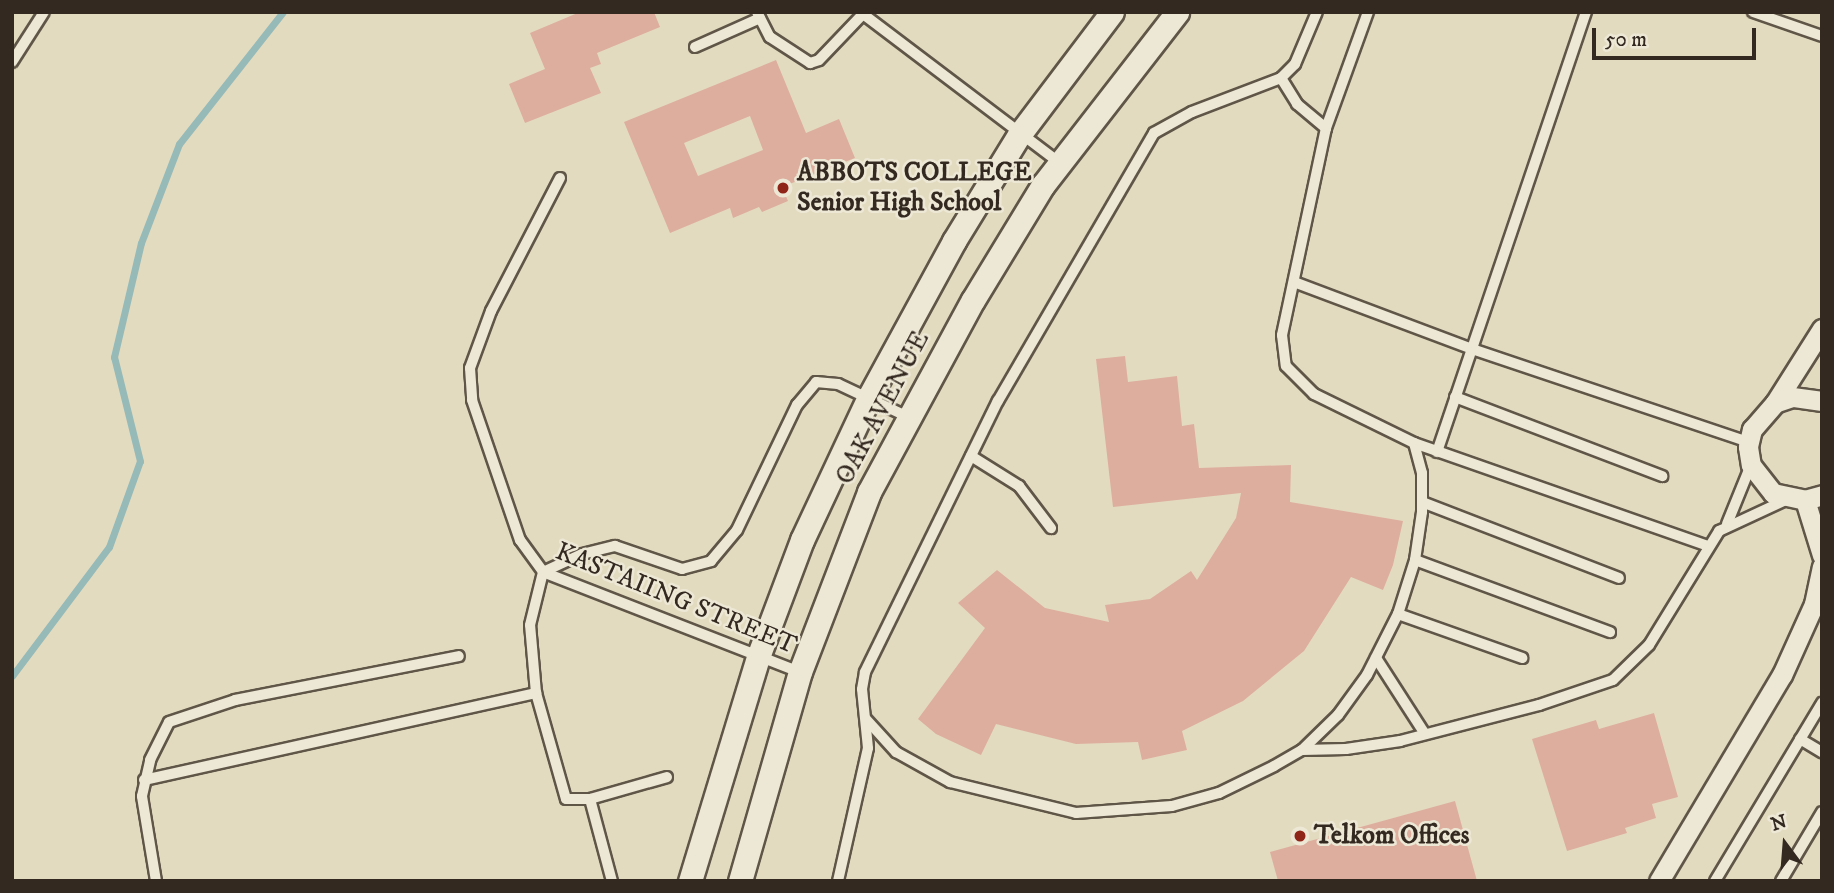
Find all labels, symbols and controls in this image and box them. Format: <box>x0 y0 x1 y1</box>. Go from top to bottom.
scale bar <box>1596 14 1760 58</box>
text: 50 m <box>1605 27 1647 53</box>
place label: ABBOTS COLLEGE Senior High School <box>797 157 1032 218</box>
marker: ABBOTS COLLEGE Senior High School <box>775 180 791 196</box>
street label: OAK AVENUE <box>830 326 936 490</box>
street label: KASTAIING STREET <box>551 536 801 662</box>
north arrow <box>1750 809 1820 879</box>
text: N <box>1768 810 1790 837</box>
place label: Telkom Offices <box>1314 820 1469 852</box>
marker: Telkom Offices <box>1292 828 1308 844</box>

